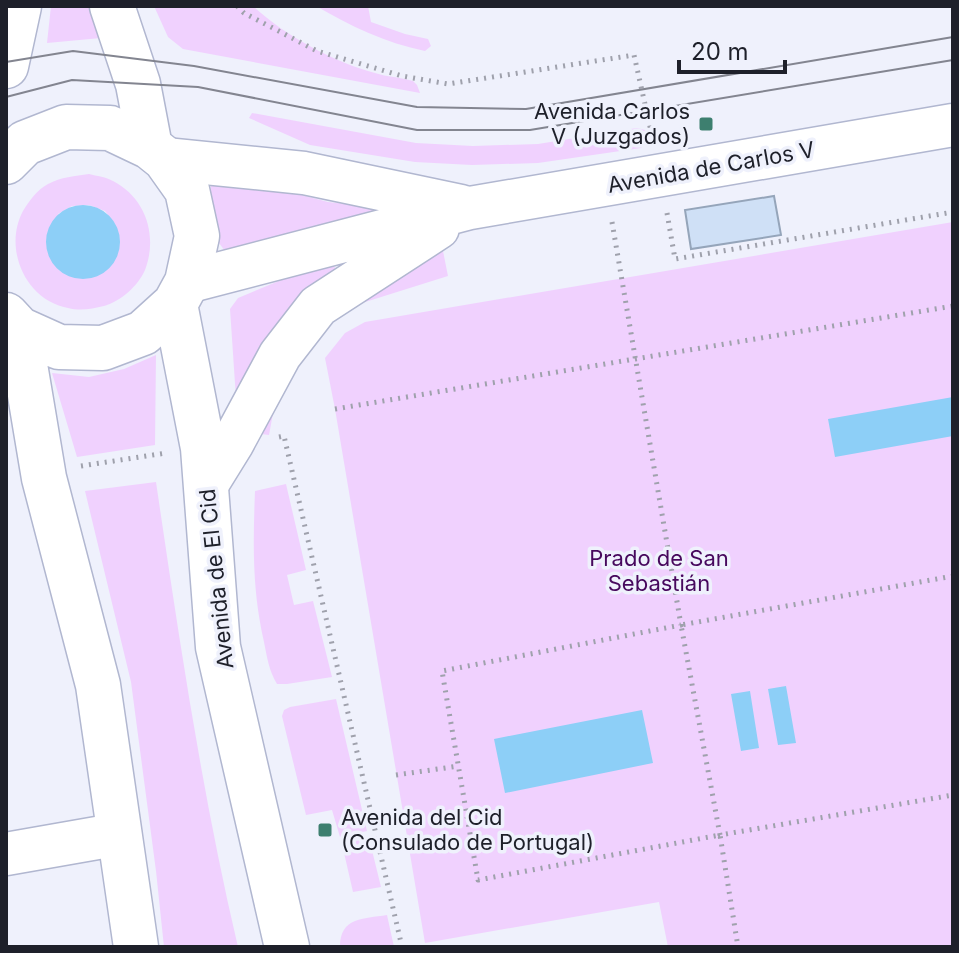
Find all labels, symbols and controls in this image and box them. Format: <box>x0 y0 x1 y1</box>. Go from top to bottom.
scale bar <box>679 24 785 74</box>
text: 20 m <box>691 37 749 66</box>
place label: Avenida Carlos V (Juzgados) <box>534 98 690 149</box>
marker: Avenida Carlos V (Juzgados) <box>697 115 715 133</box>
street label: Avenida de Carlos V <box>605 136 817 198</box>
street label: Avenida de El Cid <box>194 488 238 670</box>
park label: Prado de San Sebastián <box>589 545 729 596</box>
place label: Avenida del Cid (Consulado de Portugal) <box>341 804 594 855</box>
marker: Avenida del Cid (Consulado de Portugal) <box>316 821 334 839</box>

